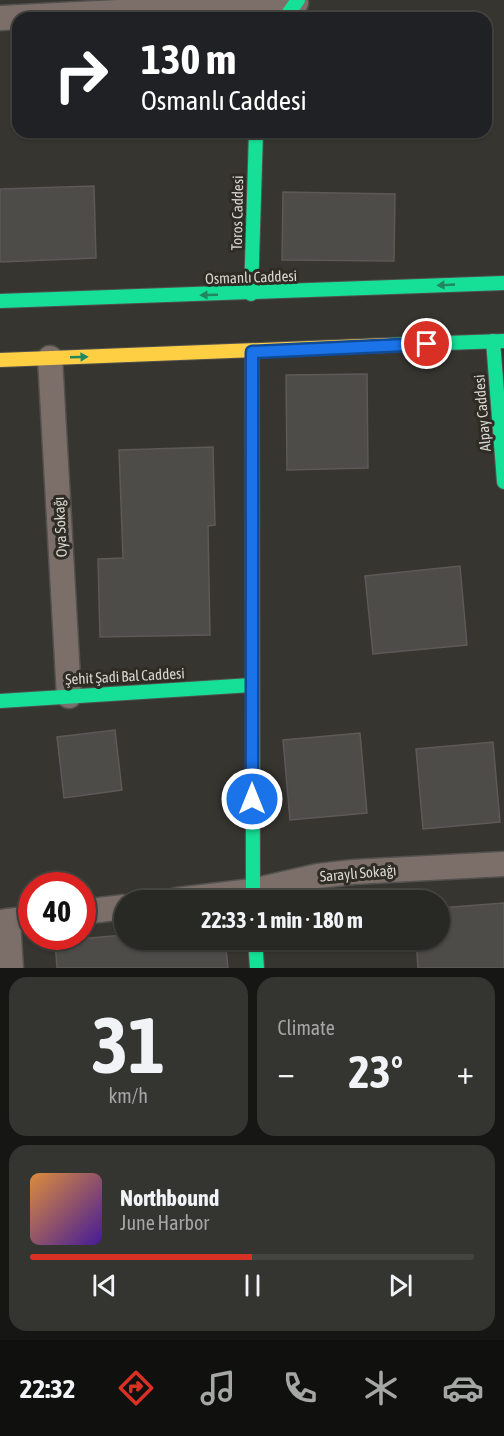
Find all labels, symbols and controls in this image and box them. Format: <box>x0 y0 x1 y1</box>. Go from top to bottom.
text: 130 m <box>141 35 236 83</box>
icon: right <box>42 36 120 114</box>
text: Osmanlı Caddesi <box>141 85 307 116</box>
street label: Toros Caddesi <box>228 175 246 251</box>
street label: Osmanlı Caddesi <box>205 267 297 287</box>
one-way arrow <box>436 281 455 290</box>
one-way arrow <box>199 291 218 300</box>
pin <box>401 318 452 369</box>
icon: arrive <box>410 327 443 360</box>
one-way arrow <box>70 352 89 362</box>
street label: Alpay Caddesi <box>470 374 494 452</box>
street label: Oya Sokağı <box>50 496 70 558</box>
street label: Şehit Şadi Bal Caddesi <box>65 664 185 688</box>
position arrow <box>220 767 284 831</box>
street label: Saraylı Sokağı <box>319 861 397 885</box>
speed limit sign: 40 <box>18 872 96 950</box>
text: 22:33 · 1 min · 180 m <box>201 907 363 933</box>
text: 31 <box>92 1000 165 1090</box>
text: Climate <box>278 1016 335 1039</box>
text: 23° <box>348 1046 403 1098</box>
text: − <box>278 1053 295 1091</box>
text: + <box>457 1053 474 1091</box>
text: km/h <box>108 1084 148 1107</box>
text: Northbound <box>120 1185 219 1211</box>
text: June Harbor <box>120 1211 209 1234</box>
icon: previous <box>88 1269 121 1302</box>
icon: pause <box>236 1269 269 1302</box>
icon: next <box>384 1269 417 1302</box>
icon: directions <box>115 1367 157 1409</box>
icon: music <box>197 1367 239 1409</box>
icon: phone <box>279 1367 321 1409</box>
icon: climate <box>360 1367 402 1409</box>
icon: car <box>442 1367 484 1409</box>
text: 22:32 <box>20 1373 75 1404</box>

